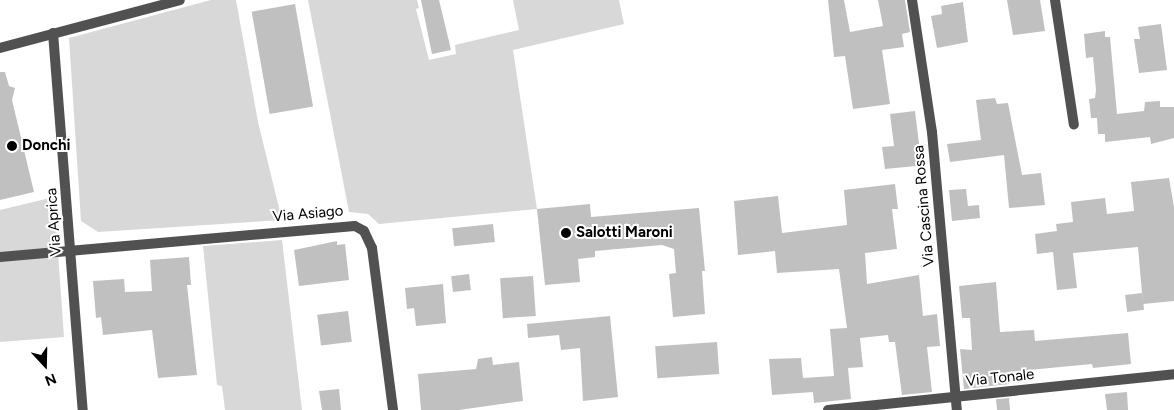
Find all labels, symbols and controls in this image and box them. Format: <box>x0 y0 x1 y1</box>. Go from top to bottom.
place label: Donchi <box>22 137 70 155</box>
marker: Donchi <box>6 140 18 152</box>
street label: Via Cascina Rossa <box>910 145 938 267</box>
street label: Via Aprica <box>43 187 65 257</box>
street label: Via Asiago <box>272 202 344 226</box>
place label: Salotti Maroni <box>576 224 673 242</box>
marker: Salotti Maroni <box>560 227 572 239</box>
north arrow <box>20 340 70 390</box>
street label: Via Tonale <box>965 365 1035 391</box>
text: N <box>42 370 59 389</box>

